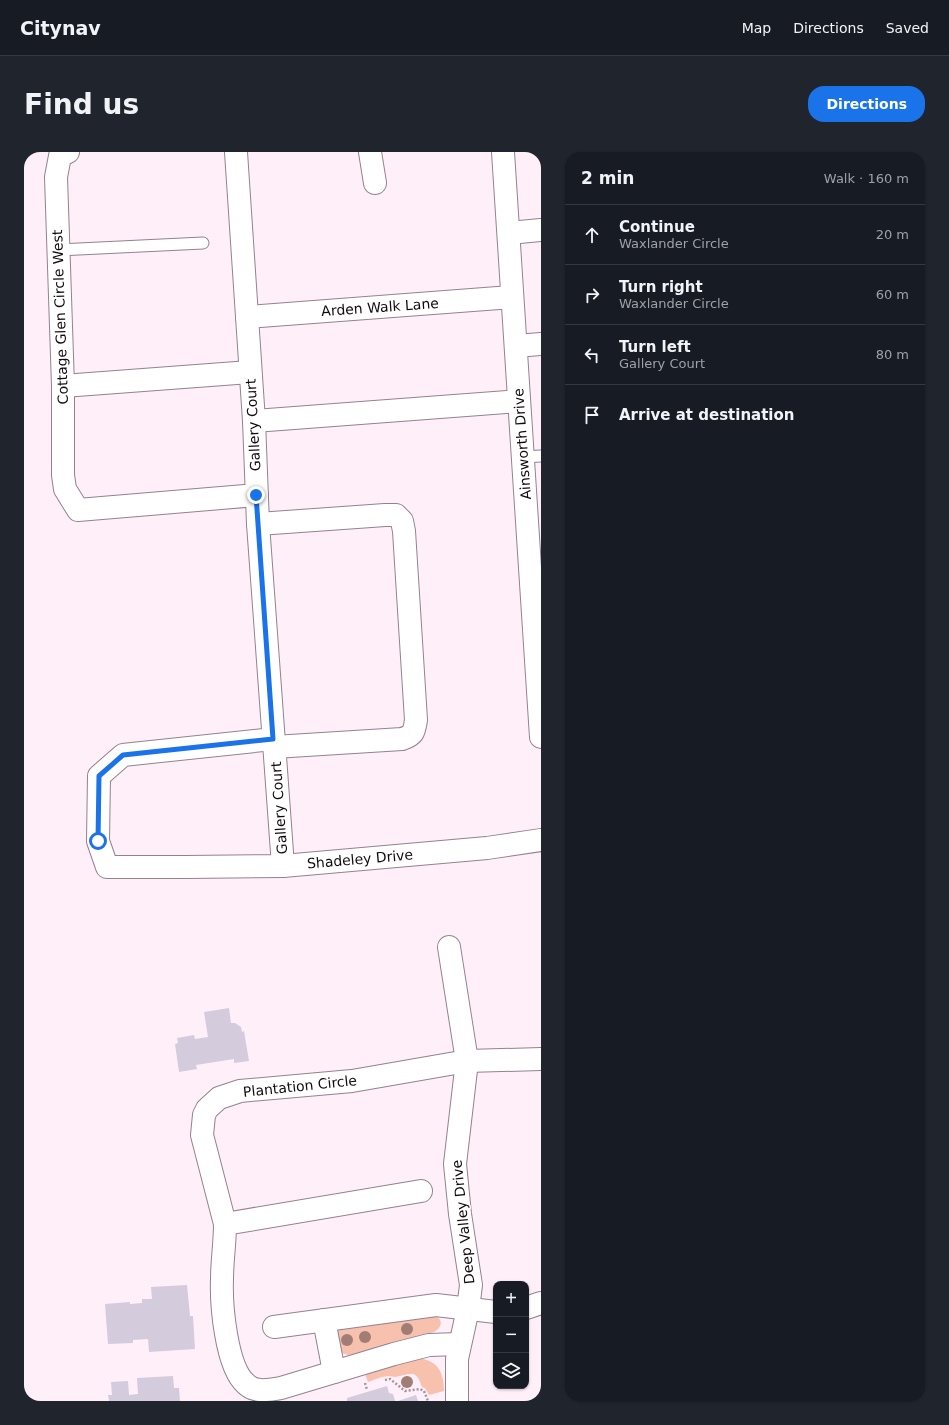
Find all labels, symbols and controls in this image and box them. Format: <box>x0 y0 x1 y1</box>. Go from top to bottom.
text: Citynav <box>20 17 101 39</box>
text: Map <box>742 20 771 36</box>
text: Directions <box>793 20 864 36</box>
text: Saved <box>886 20 929 36</box>
button: Directions <box>808 86 925 122</box>
text: Find us <box>24 88 139 121</box>
text: 2 min <box>581 168 634 188</box>
text: Walk · 160 m <box>824 171 909 186</box>
text: Continue <box>619 218 695 236</box>
icon: ahead <box>581 224 603 246</box>
text: 20 m <box>876 227 909 242</box>
street label: Cottage Glen Circle West <box>49 229 71 405</box>
text: Waxlander Circle <box>619 236 729 251</box>
text: Turn right <box>619 278 703 296</box>
icon: right <box>581 284 603 306</box>
text: 60 m <box>876 287 909 302</box>
street label: Arden Walk Lane <box>321 295 439 319</box>
text: Waxlander Circle <box>619 296 729 311</box>
text: Turn left <box>619 338 691 356</box>
icon: left <box>581 344 603 366</box>
text: 80 m <box>876 347 909 362</box>
text: Gallery Court <box>619 356 705 371</box>
street label: Gallery Court <box>243 378 263 472</box>
street label: Ainsworth Drive <box>510 388 534 500</box>
icon: arrive <box>581 404 603 426</box>
text: Arrive at destination <box>619 406 794 424</box>
route end <box>247 486 265 504</box>
street label: Gallery Court <box>268 761 290 855</box>
route start <box>89 832 107 850</box>
street label: Shadeley Drive <box>306 846 414 872</box>
street label: Plantation Circle <box>242 1072 358 1100</box>
street label: Deep Valley Drive <box>449 1159 477 1285</box>
map controls <box>493 1281 529 1389</box>
button: + <box>493 1281 529 1317</box>
button: − <box>493 1317 529 1353</box>
button: layers <box>493 1353 529 1389</box>

